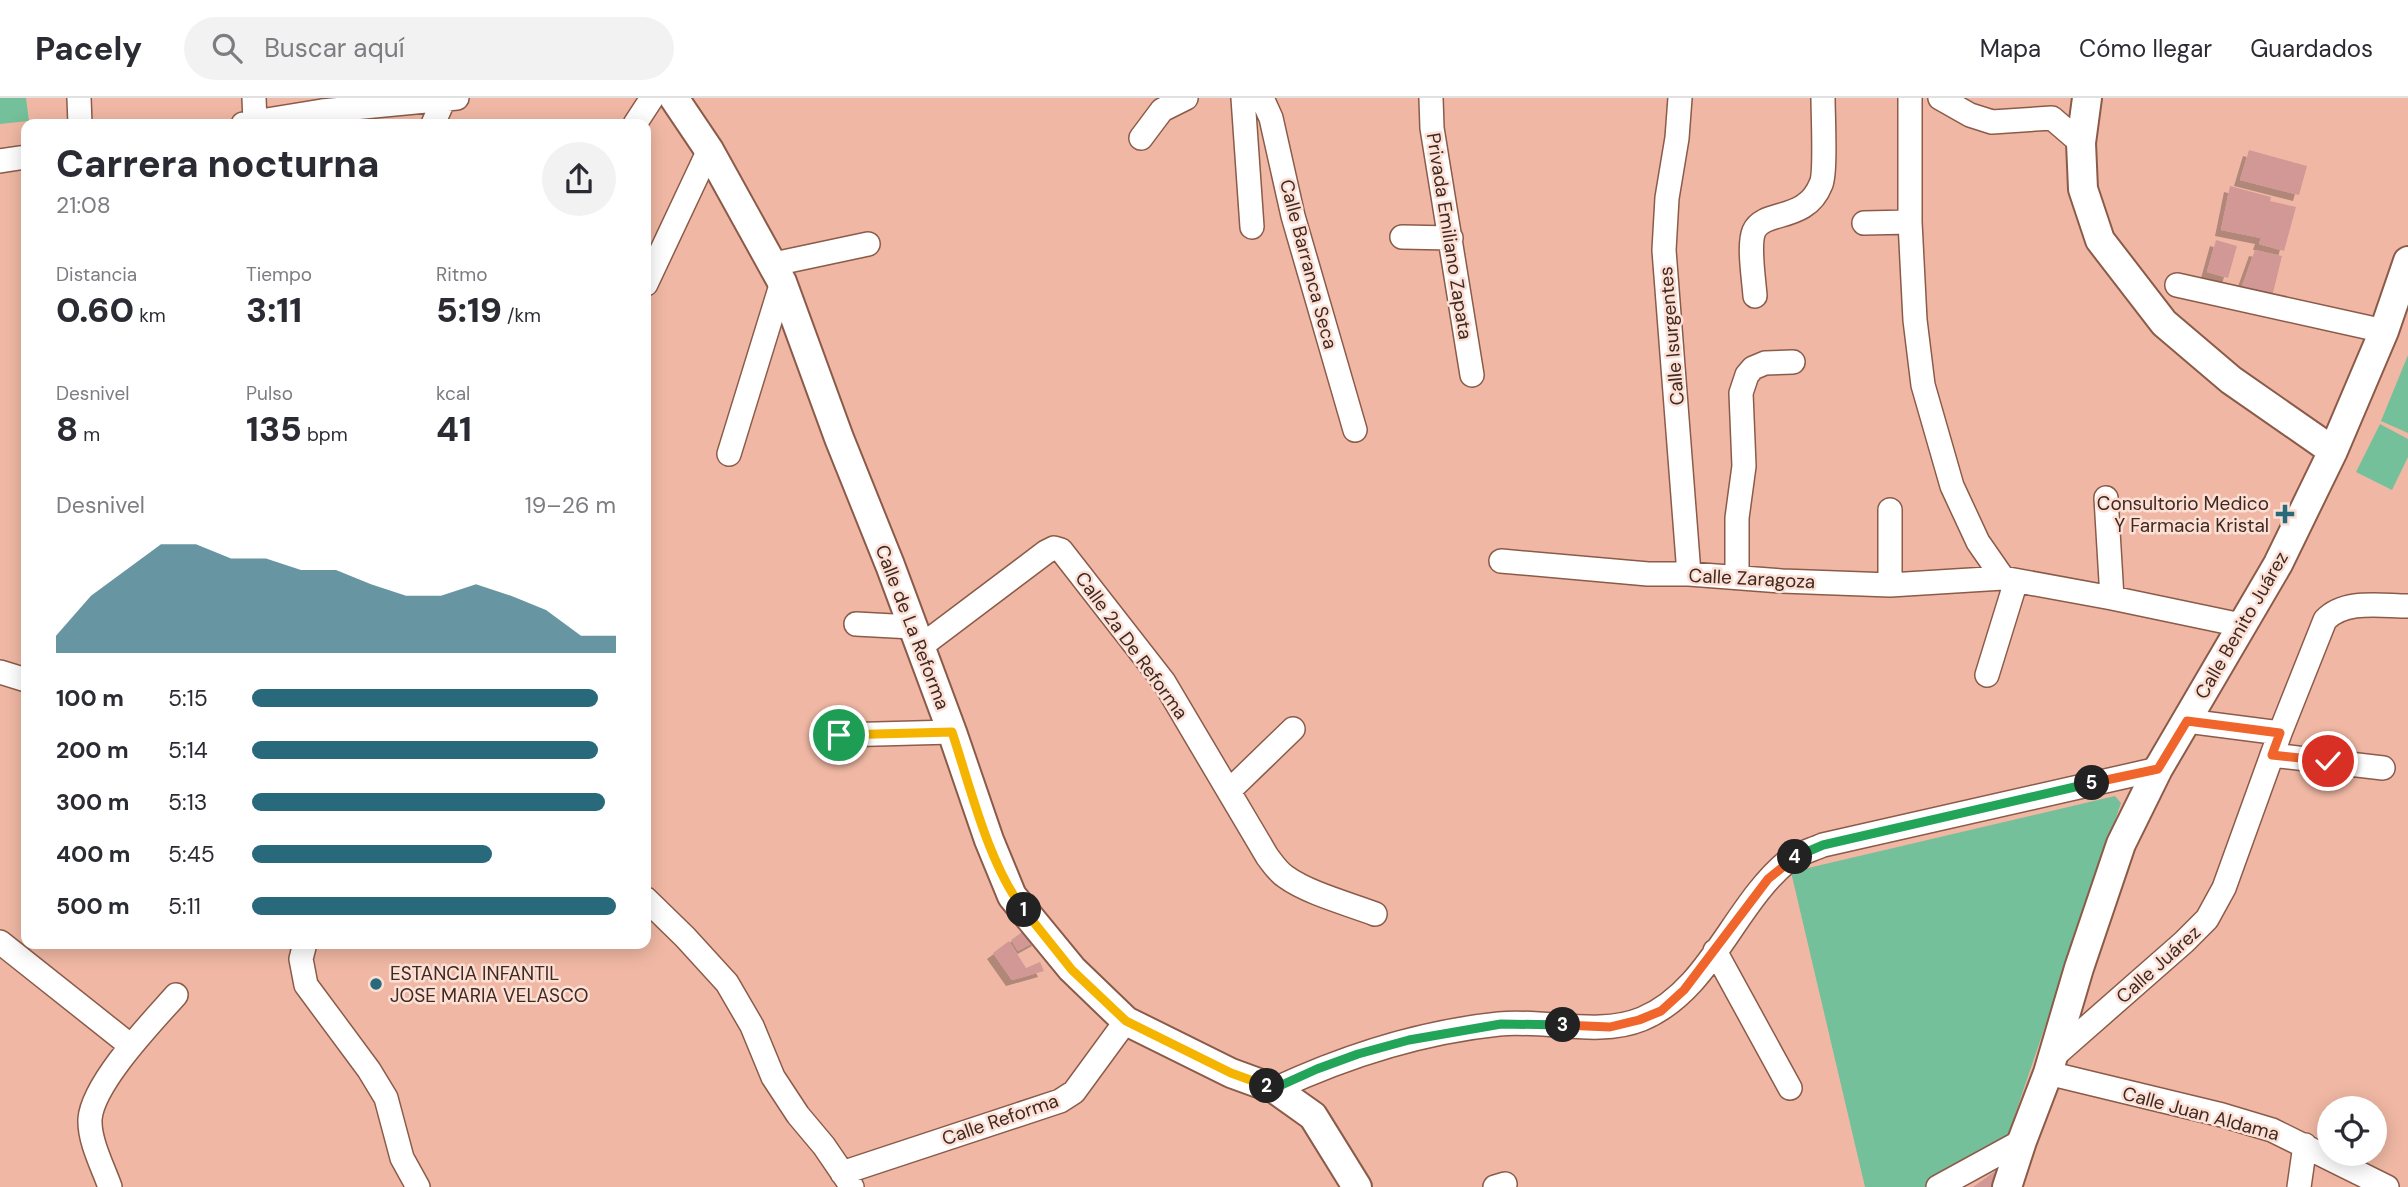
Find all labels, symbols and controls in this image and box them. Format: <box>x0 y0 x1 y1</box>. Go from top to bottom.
search box <box>184 17 674 80</box>
text: Pacely <box>35 27 142 70</box>
icon: search <box>208 29 246 67</box>
text: Buscar aquí <box>264 31 404 65</box>
text: Mapa <box>1980 33 2041 64</box>
text: Cómo llegar <box>2079 33 2212 64</box>
text: Guardados <box>2250 33 2373 64</box>
street label: Privada Emiliano Zapata <box>1421 131 1478 341</box>
text: Carrera nocturna <box>56 139 379 189</box>
button: share <box>542 142 616 216</box>
street label: Calle Barranca Seca <box>1274 177 1343 352</box>
text: 21:08 <box>56 190 111 220</box>
text: Distancia <box>56 262 137 287</box>
text: Tiempo <box>246 262 312 287</box>
text: Ritmo <box>436 262 488 287</box>
street label: Calle Isurgentes <box>1653 265 1690 406</box>
text: 0.60 <box>56 287 134 333</box>
text: 3:11 <box>246 287 302 333</box>
text: 5:19 <box>436 287 502 333</box>
text: km <box>134 303 166 328</box>
text: /km <box>502 303 541 328</box>
text: Desnivel <box>56 381 129 406</box>
text: Pulso <box>246 381 293 406</box>
text: kcal <box>436 381 470 406</box>
text: 8 <box>56 406 78 452</box>
text: 135 <box>246 406 302 452</box>
text: 41 <box>436 406 472 452</box>
text: m <box>78 422 100 447</box>
text: bpm <box>302 422 348 447</box>
text: Desnivel <box>56 490 145 520</box>
text: 19–26 m <box>525 490 616 520</box>
place label: Consultorio Medico Y Farmacia Kristal <box>2097 491 2269 538</box>
marker: Consultorio Medico Y Farmacia Kristal <box>2275 504 2295 524</box>
street label: Calle de La Reforma <box>870 541 955 713</box>
street label: Calle Benito Juárez <box>2189 547 2294 704</box>
street label: Calle Zaragoza <box>1688 563 1816 594</box>
street label: Calle 2a De Reforma <box>1070 566 1194 724</box>
text: 100 m <box>56 683 124 713</box>
text: 5:15 <box>168 683 208 713</box>
pin <box>809 705 869 765</box>
icon: arrive <box>820 716 858 754</box>
pin <box>2298 731 2358 791</box>
text: 200 m <box>56 735 129 765</box>
text: 5:14 <box>168 735 208 765</box>
icon: check <box>2309 742 2347 780</box>
pin: 5 <box>2074 766 2110 800</box>
text: 5 <box>2086 770 2097 795</box>
text: 300 m <box>56 787 129 817</box>
text: 5:13 <box>168 787 207 817</box>
text: 400 m <box>56 839 130 869</box>
text: 5:45 <box>168 839 215 869</box>
pin: 4 <box>1778 840 1812 874</box>
text: 4 <box>1788 844 1801 869</box>
text: 500 m <box>56 891 130 921</box>
text: 5:11 <box>168 891 201 921</box>
pin: 1 <box>1006 892 1042 928</box>
text: 1 <box>1020 897 1027 922</box>
street label: Calle Juárez <box>2111 920 2206 1009</box>
place label: ESTANCIA INFANTIL JOSE MARIA VELASCO <box>390 961 588 1008</box>
marker: ESTANCIA INFANTIL JOSE MARIA VELASCO <box>368 976 384 992</box>
pin: 3 <box>1546 1007 1580 1042</box>
text: 3 <box>1557 1012 1568 1037</box>
pin: 2 <box>1250 1068 1284 1104</box>
text: 2 <box>1261 1073 1272 1098</box>
street label: Calle Juan Aldama <box>2120 1081 2282 1146</box>
street label: Calle Reforma <box>939 1088 1062 1151</box>
map controls <box>2317 1096 2387 1166</box>
button: locate <box>2317 1096 2387 1166</box>

